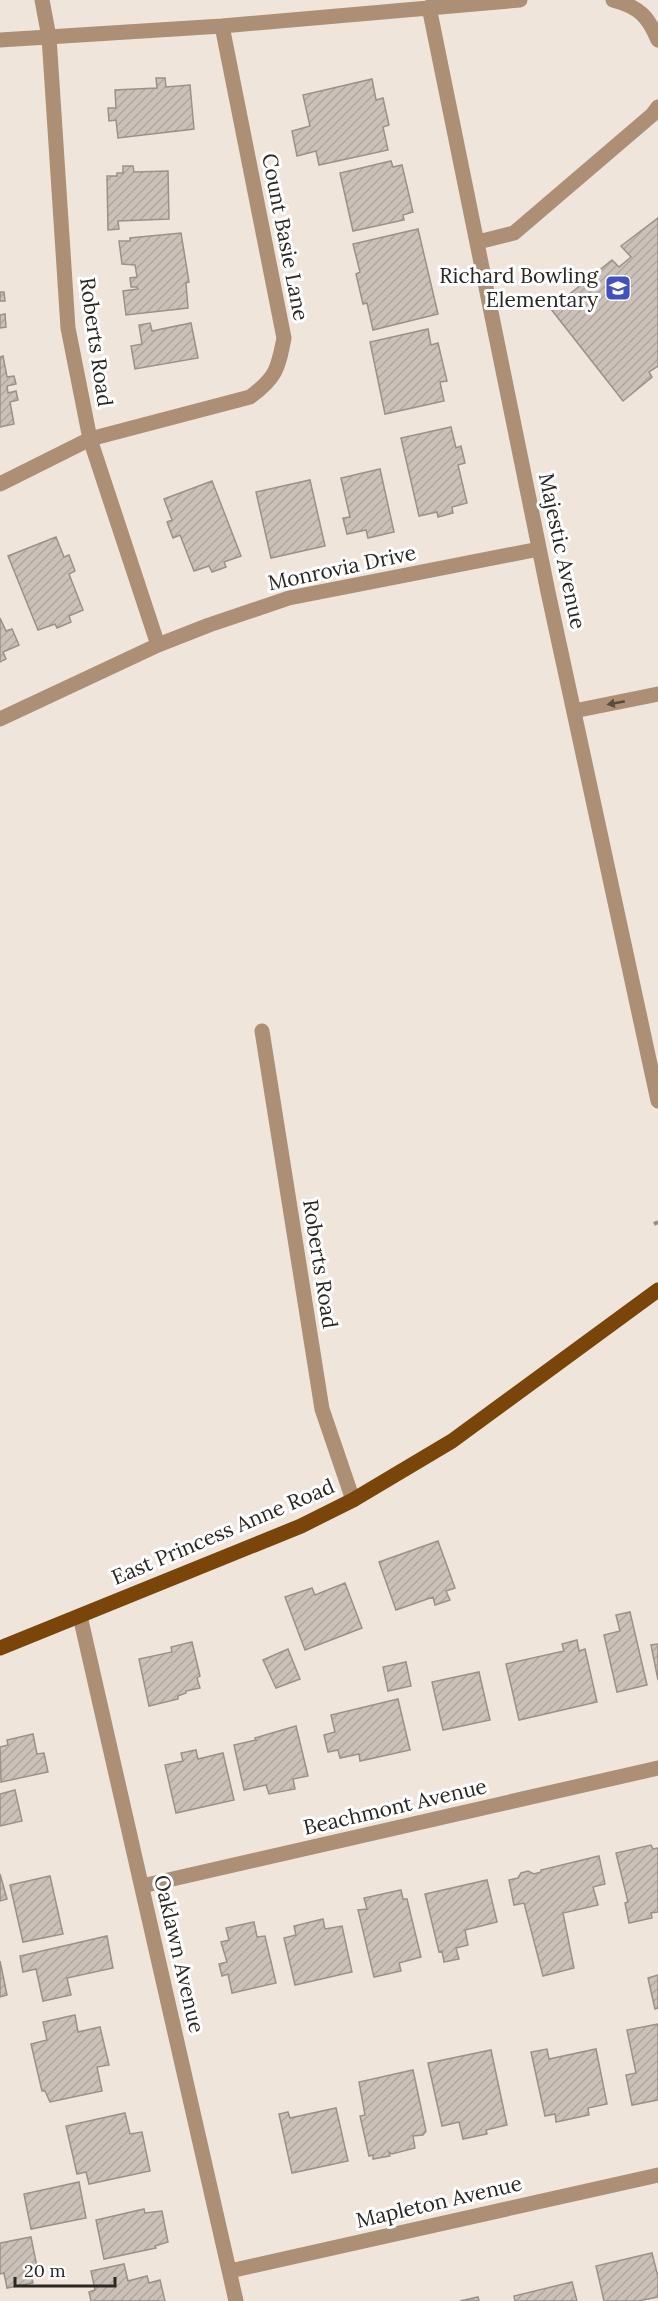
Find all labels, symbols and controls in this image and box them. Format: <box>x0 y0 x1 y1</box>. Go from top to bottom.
street label: Count Basie Lane <box>256 151 315 323</box>
place label: Richard Bowling Elementary <box>439 262 598 313</box>
school or university icon: Richard Bowling Elementary <box>603 273 633 303</box>
street label: Roberts Road <box>74 276 119 408</box>
street label: Majestic Avenue <box>533 470 592 631</box>
street label: Monrovia Drive <box>265 539 418 596</box>
one-way arrow <box>606 699 625 708</box>
street label: Roberts Road <box>297 1197 344 1330</box>
street label: East Princess Anne Road <box>107 1472 338 1591</box>
street label: Beachmont Avenue <box>300 1772 489 1841</box>
street label: Oaklawn Avenue <box>148 1872 211 2036</box>
street label: Mapleton Avenue <box>353 2169 525 2234</box>
scale bar <box>15 2250 116 2288</box>
text: 20 m <box>24 2259 66 2282</box>

